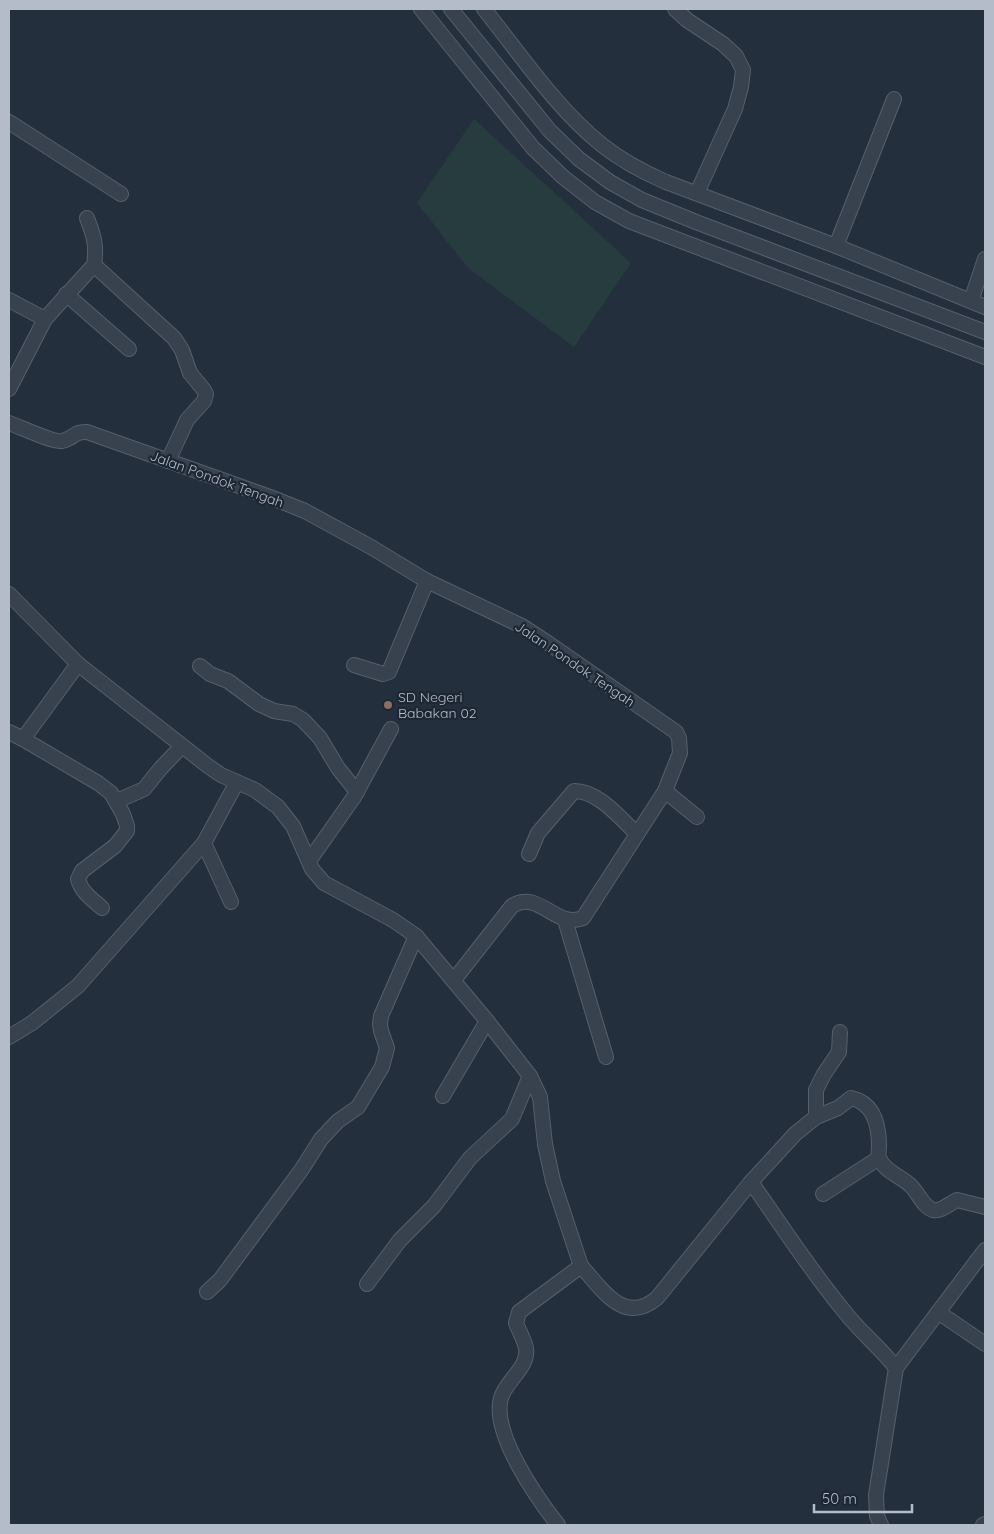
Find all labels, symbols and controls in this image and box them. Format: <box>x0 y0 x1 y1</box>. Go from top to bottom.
street label: Jalan Pondok Tengah <box>148 446 286 512</box>
street label: Jalan Pondok Tengah <box>512 617 638 711</box>
place label: SD Negeri Babakan 02 <box>398 688 477 722</box>
marker: SD Negeri Babakan 02 <box>382 699 394 711</box>
scale bar <box>814 1482 912 1514</box>
text: 50 m <box>822 1489 857 1508</box>

